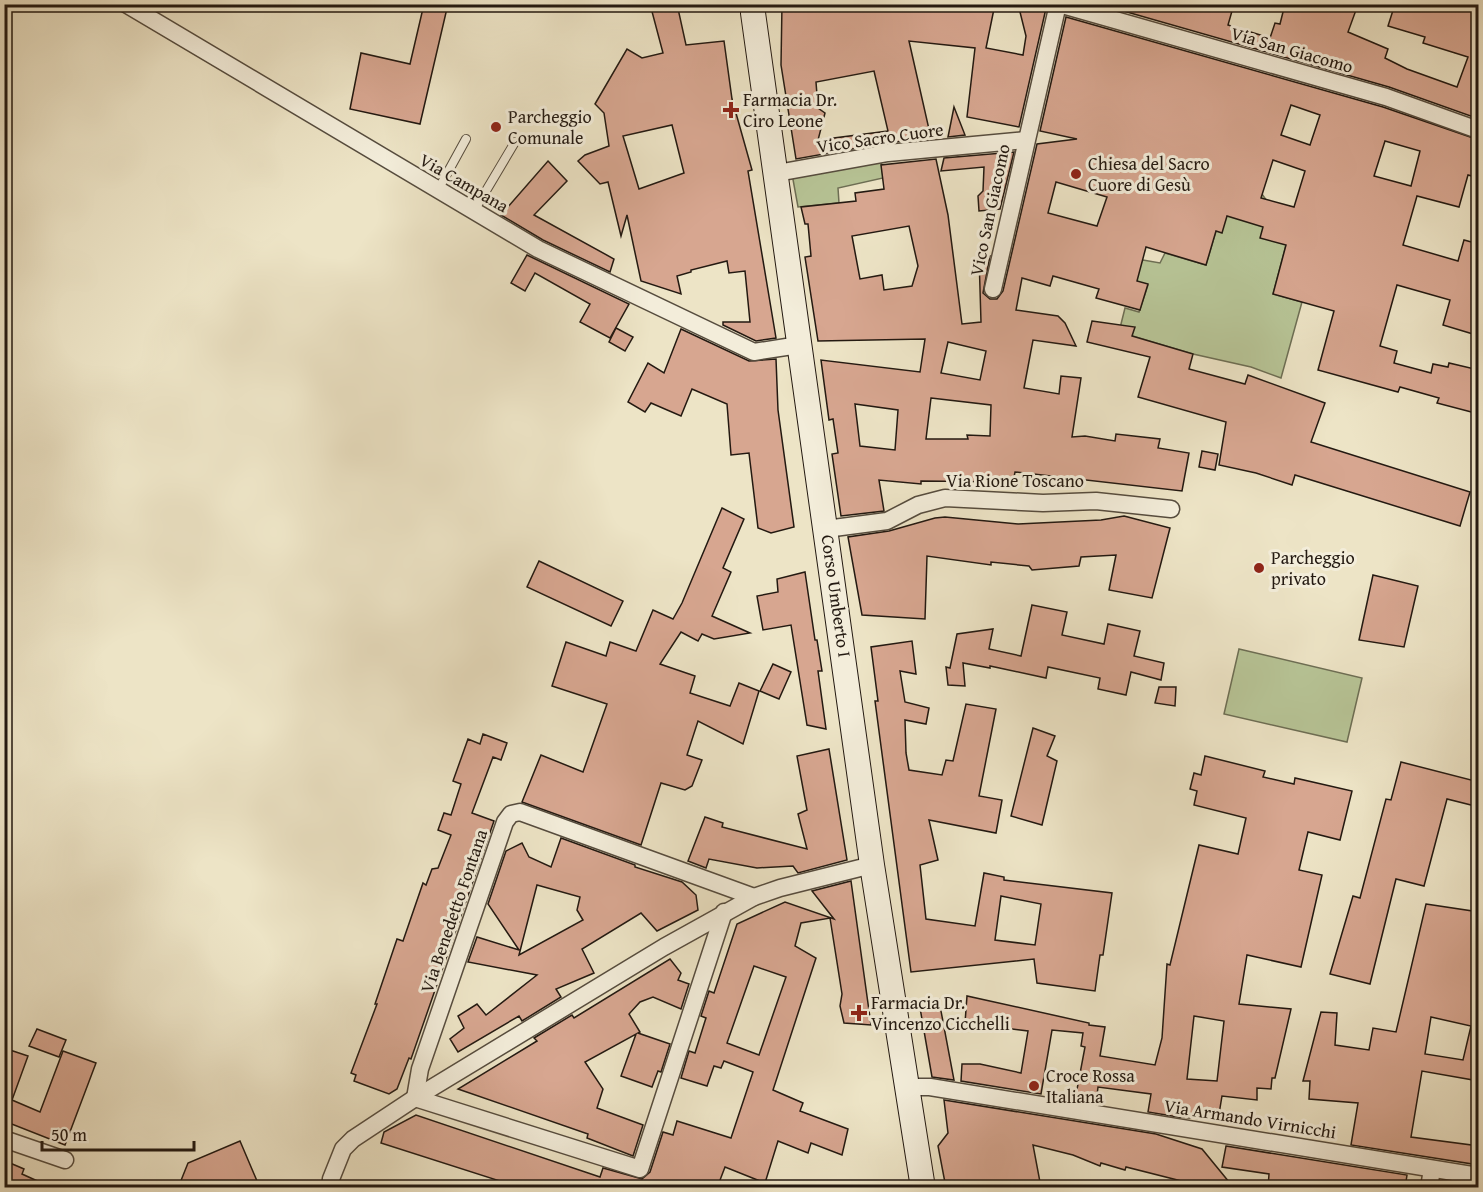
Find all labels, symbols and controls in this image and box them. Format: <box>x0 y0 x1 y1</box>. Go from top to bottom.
street label: Via San Giacomo <box>1228 19 1356 80</box>
place label: Farmacia Dr. Ciro Leone <box>743 86 837 134</box>
place label: Parcheggio Comunale <box>508 103 592 151</box>
marker: Farmacia Dr. Ciro Leone <box>724 103 738 117</box>
street label: Vico Sacro Cuore <box>815 115 945 160</box>
marker: Parcheggio Comunale <box>489 120 503 134</box>
street label: Vico San Giacomo <box>962 141 1017 279</box>
street label: Via Campana <box>415 146 514 219</box>
place label: Chiesa del Sacro Cuore di Gesù <box>1088 150 1210 198</box>
marker: Chiesa del Sacro Cuore di Gesù <box>1069 167 1083 181</box>
street label: Via Rione Toscano <box>946 467 1084 494</box>
street label: Corso Umberto I <box>815 533 858 659</box>
place label: Parcheggio privato <box>1271 544 1355 592</box>
marker: Parcheggio privato <box>1252 561 1266 575</box>
street label: Via Benedetto Fontana <box>413 825 494 996</box>
place label: Farmacia Dr. Vincenzo Cicchelli <box>871 989 1010 1037</box>
marker: Farmacia Dr. Vincenzo Cicchelli <box>852 1006 866 1020</box>
place label: Croce Rossa Italiana <box>1046 1062 1135 1110</box>
marker: Croce Rossa Italiana <box>1027 1079 1041 1093</box>
street label: Via Armando Virnicchi <box>1162 1092 1338 1145</box>
scale bar <box>42 1114 194 1152</box>
text: 50 m <box>51 1121 87 1148</box>

